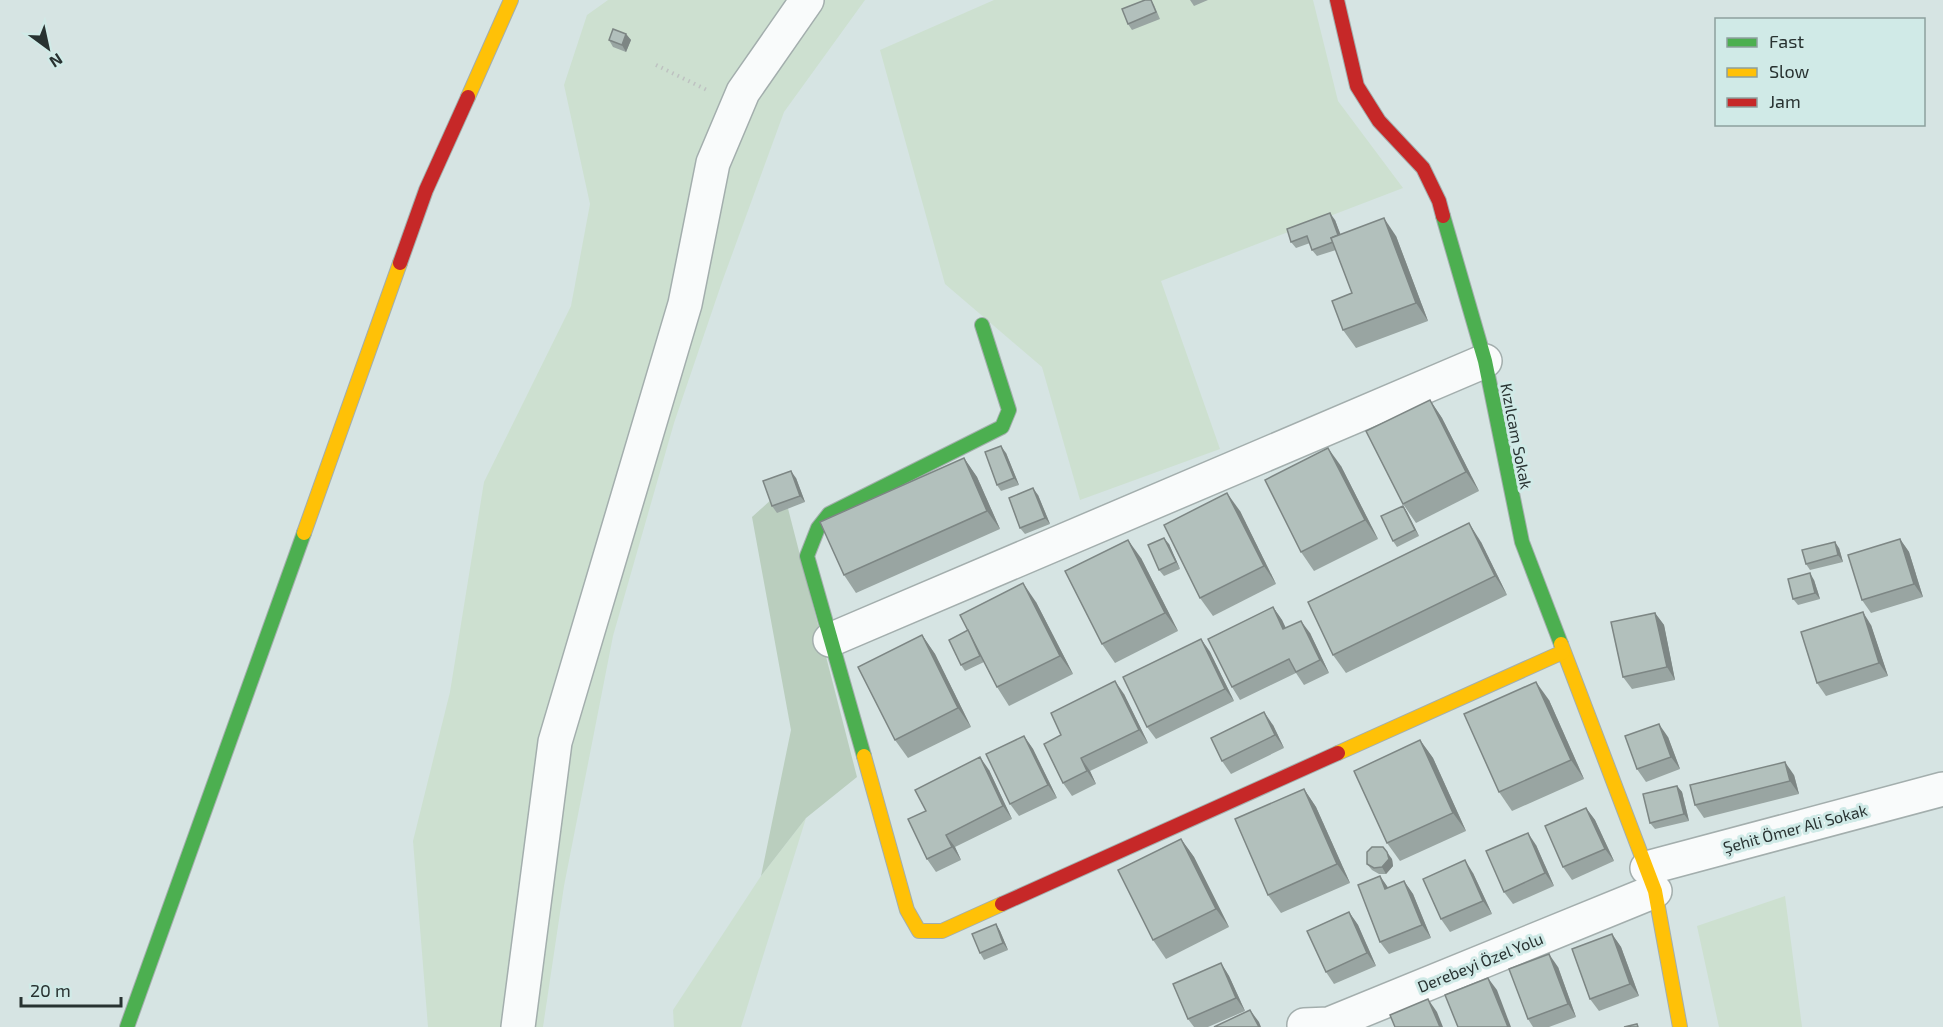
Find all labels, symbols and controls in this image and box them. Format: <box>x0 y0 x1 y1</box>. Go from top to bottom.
north arrow <box>18 18 78 78</box>
legend <box>1715 18 1925 126</box>
text: Fast <box>1769 30 1804 52</box>
text: N <box>46 50 66 72</box>
text: Slow <box>1769 60 1810 82</box>
text: Jam <box>1769 90 1801 112</box>
street label: Kızılcam Sokak <box>1497 381 1537 491</box>
street label: Şehit Ömer Ali Sokak <box>1721 800 1869 857</box>
street label: Derebeyi Özel Yolu <box>1415 928 1545 996</box>
scale bar <box>21 970 122 1008</box>
text: 20 m <box>30 979 71 1001</box>

